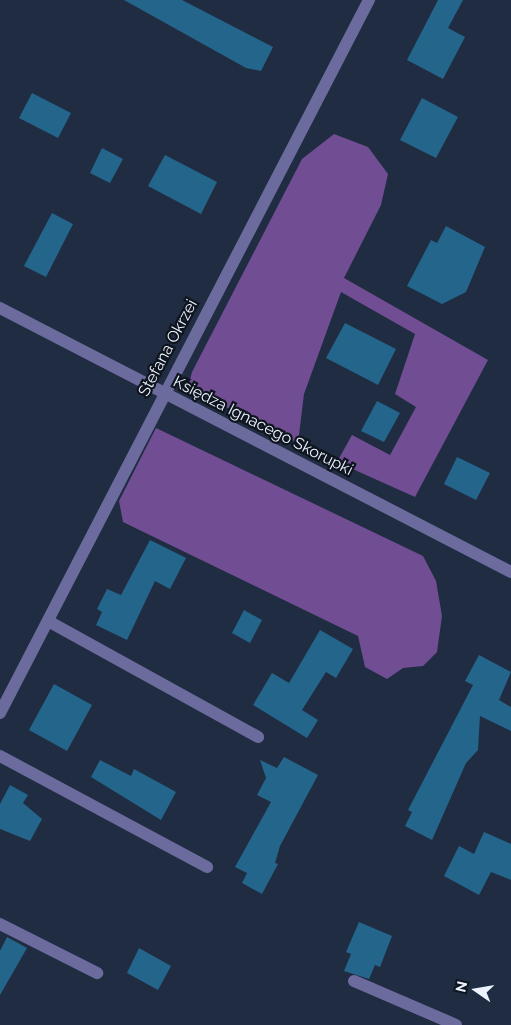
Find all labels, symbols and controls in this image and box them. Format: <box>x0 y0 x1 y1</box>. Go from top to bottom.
street label: Stefana Okrzei <box>134 296 202 400</box>
street label: Księdza Ignacego Skorupki <box>170 372 356 480</box>
north arrow <box>451 965 501 1015</box>
text: N <box>452 980 470 994</box>

